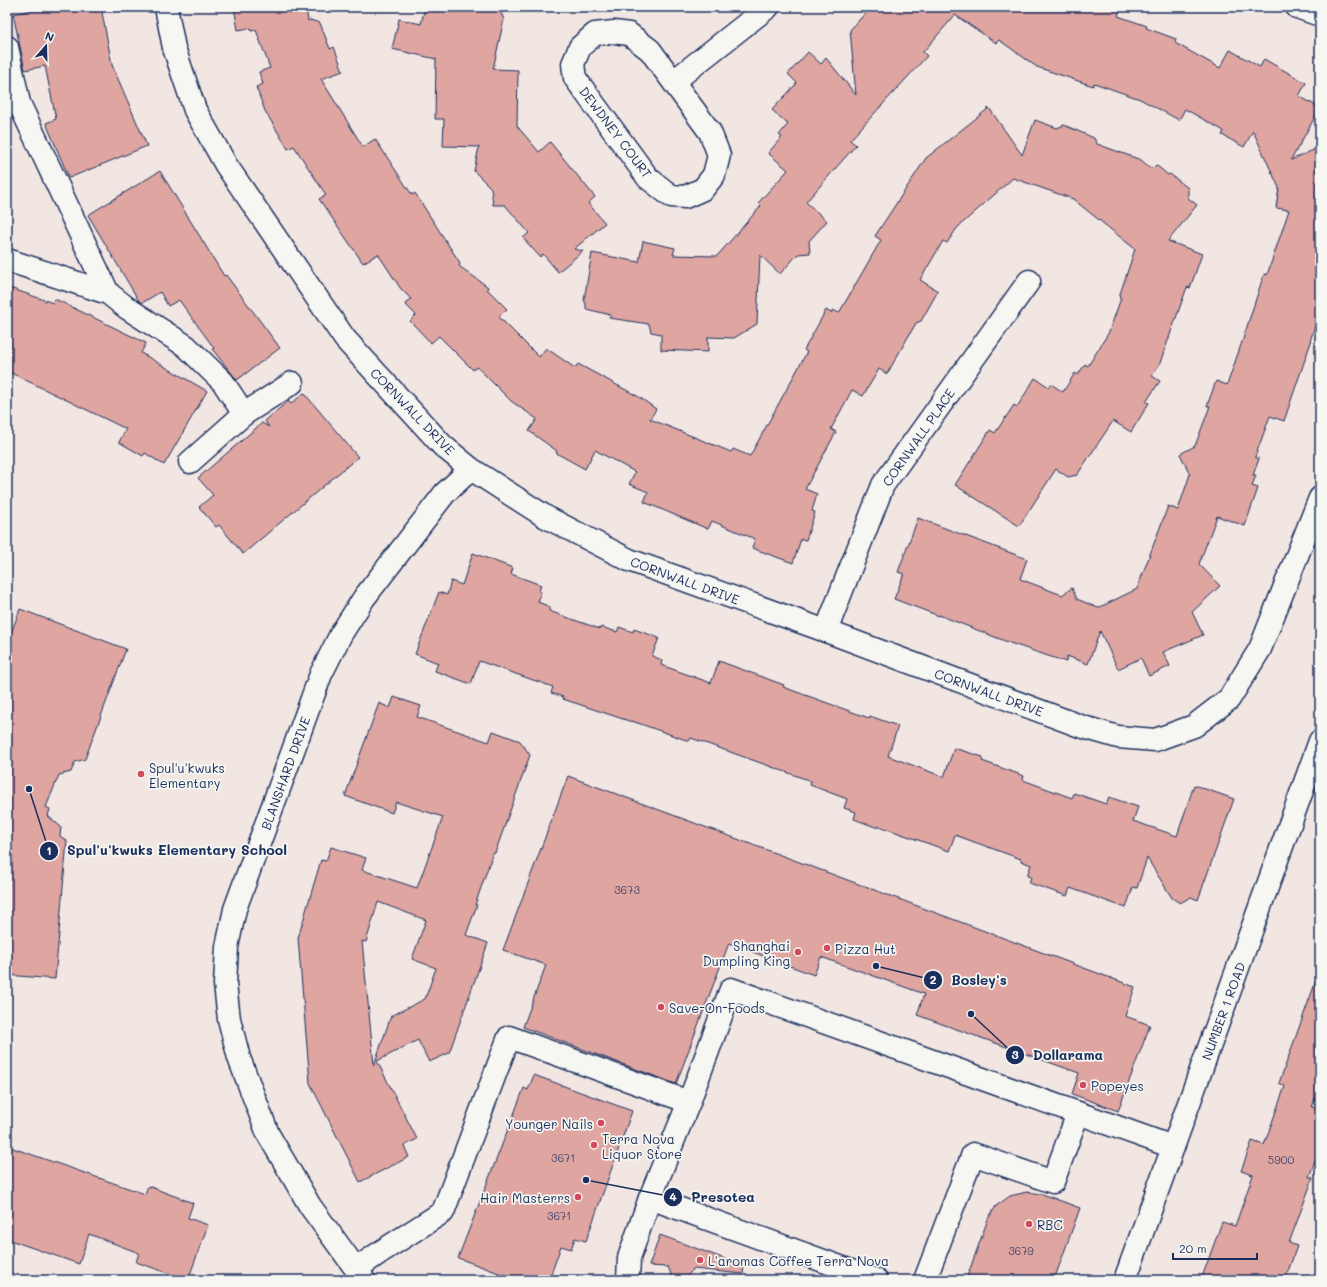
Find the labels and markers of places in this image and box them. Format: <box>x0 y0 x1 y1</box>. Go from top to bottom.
place label: Spul'u'kwuks Elementary <box>149 759 225 791</box>
marker: Spul'u'kwuks Elementary <box>136 769 146 779</box>
callout: Spul'u'kwuks Elementary School <box>39 838 295 864</box>
place label: Shanghai Dumpling King <box>703 937 790 969</box>
place label: Pizza Hut <box>835 940 896 957</box>
marker: Pizza Hut <box>822 943 832 953</box>
marker: Shanghai Dumpling King <box>793 947 803 957</box>
callout: Bosley's <box>923 967 1014 993</box>
place label: Save-On-Foods <box>669 999 765 1016</box>
marker: Save-On-Foods <box>656 1002 666 1012</box>
callout: Dollarama <box>1005 1042 1111 1068</box>
place label: Popeyes <box>1091 1077 1144 1094</box>
marker: Popeyes <box>1078 1080 1088 1090</box>
place label: Younger Nails <box>505 1115 593 1132</box>
marker: Younger Nails <box>596 1118 606 1128</box>
place label: Terra Nova Liquor Store <box>602 1130 682 1162</box>
marker: Terra Nova Liquor Store <box>589 1140 599 1150</box>
callout: Presotea <box>663 1184 763 1210</box>
place label: Hair Masterrs <box>480 1189 570 1206</box>
marker: Hair Masterrs <box>573 1192 583 1202</box>
place label: RBC <box>1037 1216 1063 1233</box>
marker: RBC <box>1024 1219 1034 1229</box>
place label: L'aromas Coffee Terra Nova <box>708 1252 889 1269</box>
marker: L'aromas Coffee Terra Nova <box>695 1255 705 1265</box>

